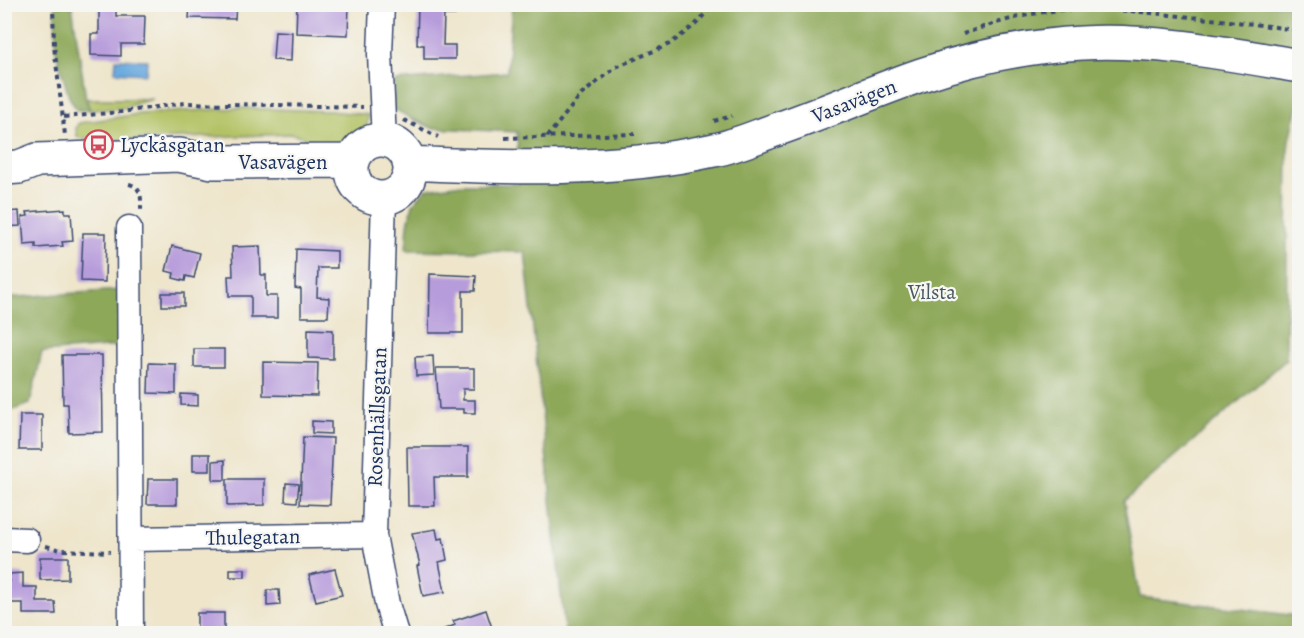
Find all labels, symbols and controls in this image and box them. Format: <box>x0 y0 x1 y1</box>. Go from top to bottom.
street label: Vasavägen <box>807 72 901 130</box>
bus stop icon: Lyckåsgatan <box>83 129 115 161</box>
place label: Lyckåsgatan <box>120 131 225 159</box>
street label: Vasavägen <box>238 148 327 176</box>
park label: Vilsta <box>907 278 956 306</box>
street label: Rosenhällsgatan <box>361 347 393 487</box>
street label: Thulegatan <box>205 522 301 552</box>

